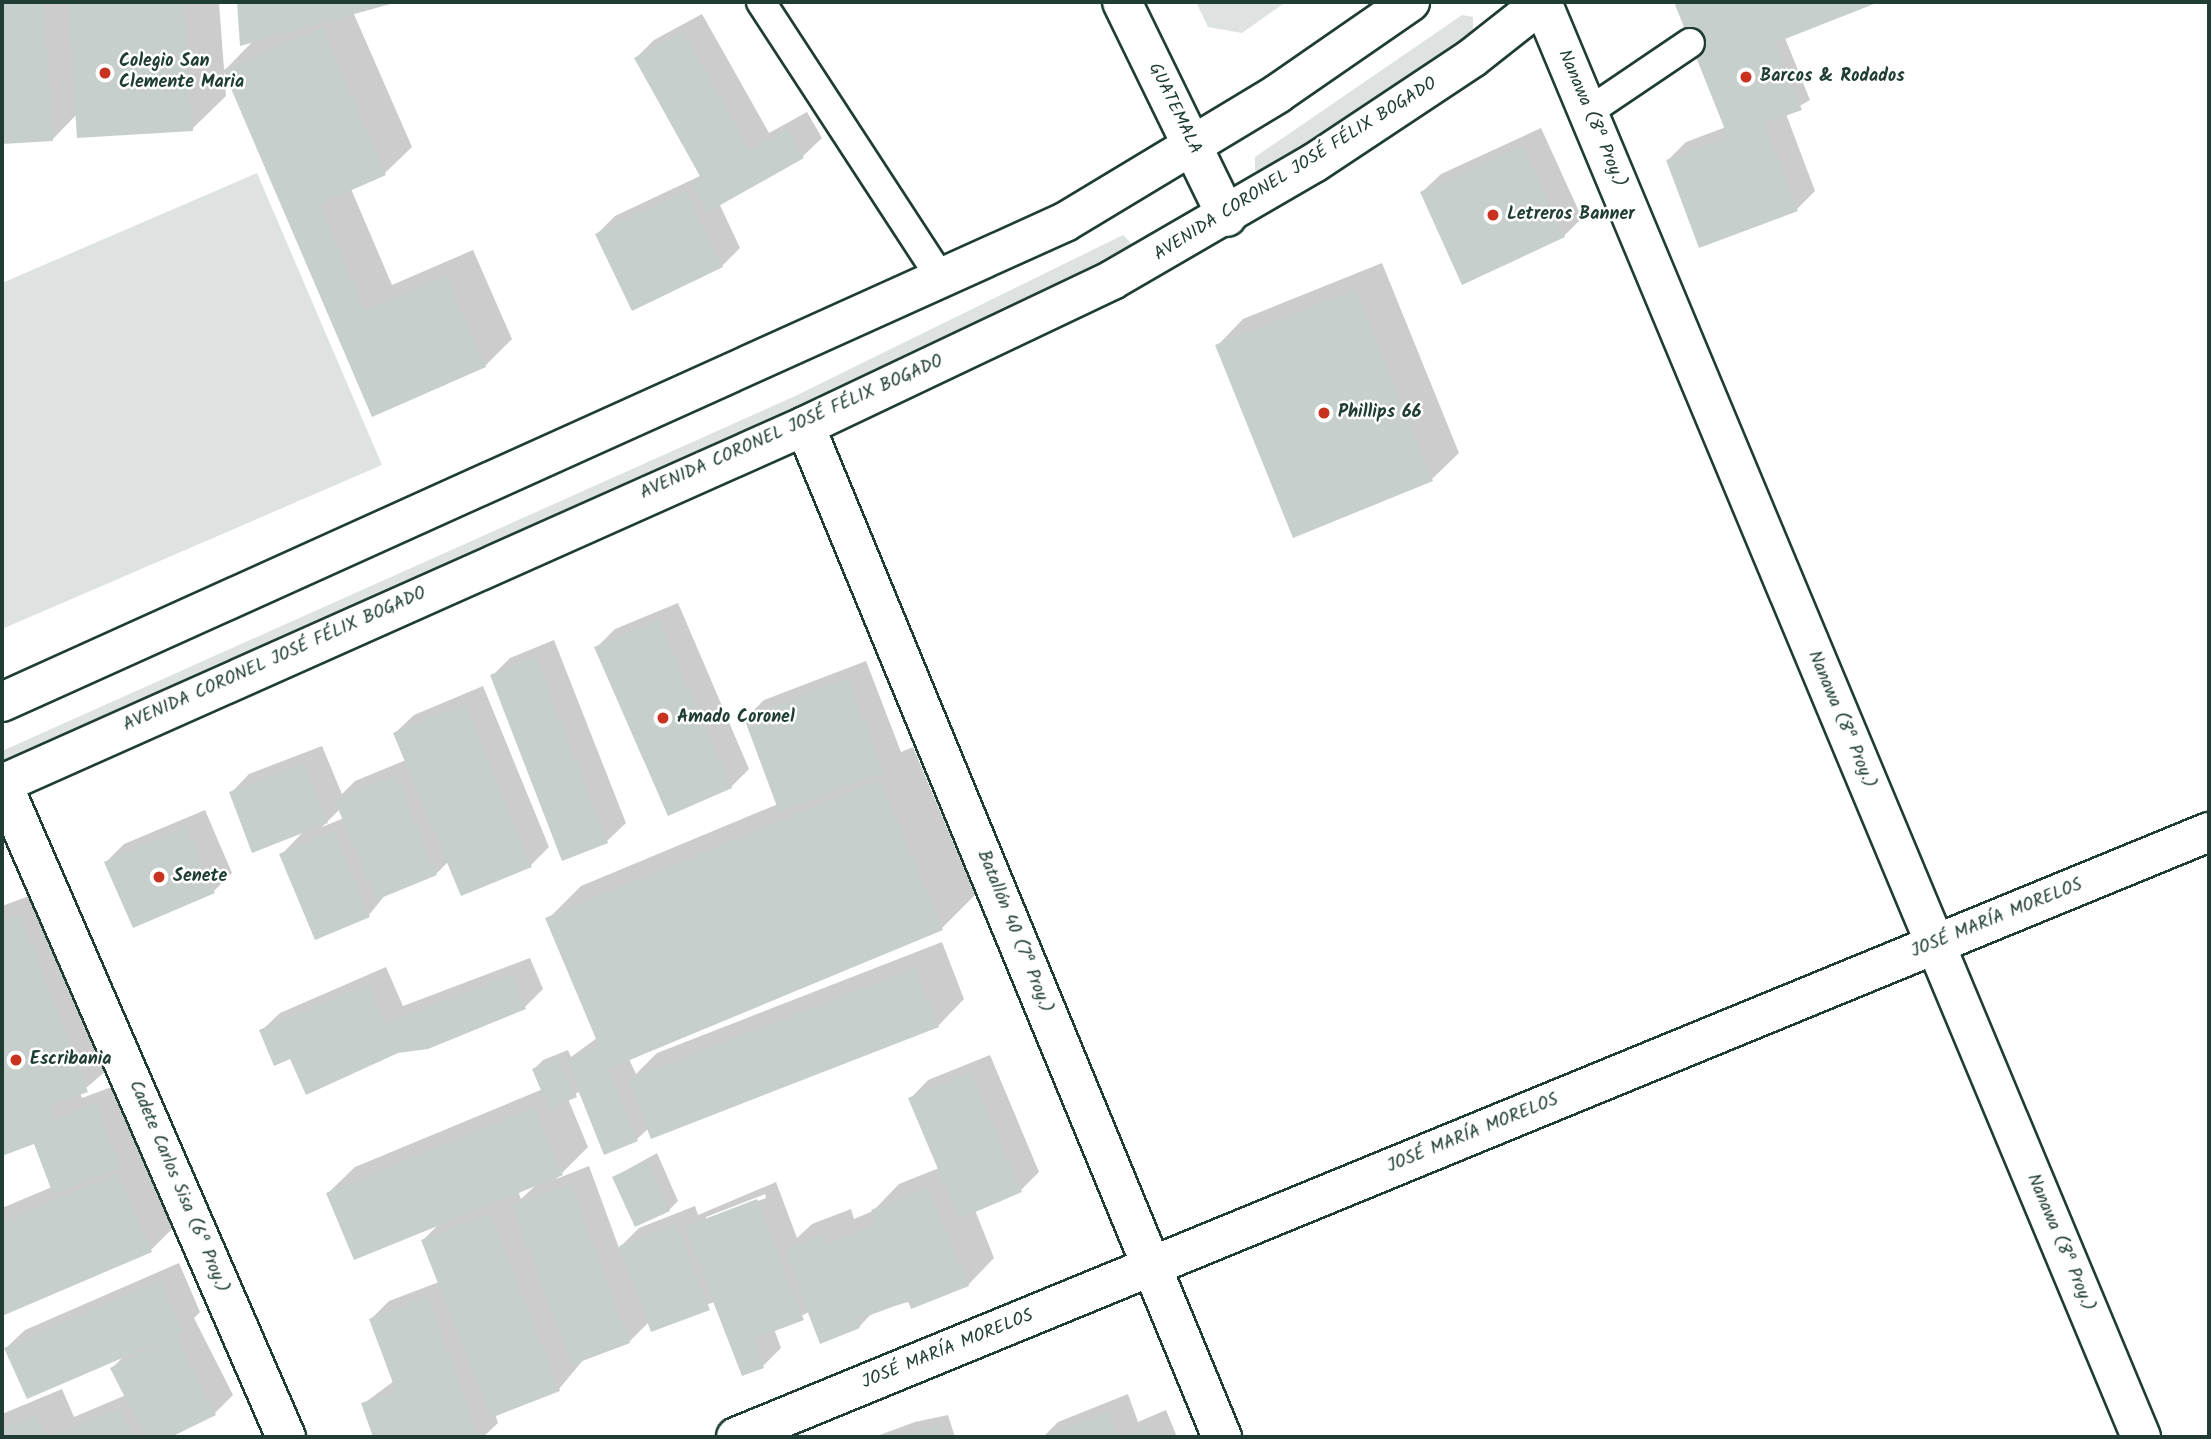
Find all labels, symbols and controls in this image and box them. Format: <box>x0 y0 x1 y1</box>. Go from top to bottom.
street label: Nanawa (8ª Proy.) <box>1552 47 1630 191</box>
place label: Colegio San Clemente Maria <box>119 52 244 94</box>
street label: GUATEMALA <box>1143 60 1205 158</box>
marker: Colegio San Clemente Maria <box>97 65 113 81</box>
place label: Barcos & Rodados <box>1760 66 1905 88</box>
marker: Barcos & Rodados <box>1738 69 1754 85</box>
street label: AVENIDA CORONEL JOSÉ FÉLIX BOGADO <box>1151 74 1441 266</box>
place label: Letreros Banner <box>1507 204 1635 226</box>
marker: Letreros Banner <box>1485 207 1501 223</box>
street label: AVENIDA CORONEL JOSÉ FÉLIX BOGADO <box>637 351 947 505</box>
place label: Phillips 66 <box>1338 402 1421 424</box>
marker: Phillips 66 <box>1316 405 1332 421</box>
street label: AVENIDA CORONEL JOSÉ FÉLIX BOGADO <box>120 583 430 737</box>
street label: Nanawa (8ª Proy.) <box>1802 648 1880 792</box>
place label: Amado Coronel <box>677 707 795 729</box>
marker: Amado Coronel <box>655 710 671 726</box>
street label: Batallón 40 (7ª Proy.) <box>971 847 1057 1017</box>
place label: Senete <box>173 866 227 888</box>
marker: Senete <box>151 869 167 885</box>
street label: JOSÉ MARÍA MORELOS <box>1908 875 2086 963</box>
place label: Escribania <box>30 1049 112 1071</box>
marker: Escribania <box>8 1052 24 1068</box>
street label: Cadete Carlos Sisa (6ª Proy.) <box>123 1078 233 1296</box>
street label: JOSÉ MARÍA MORELOS <box>1384 1090 1562 1178</box>
street label: Nanawa (8ª Proy.) <box>2021 1171 2099 1315</box>
street label: JOSÉ MARÍA MORELOS <box>859 1306 1037 1394</box>

